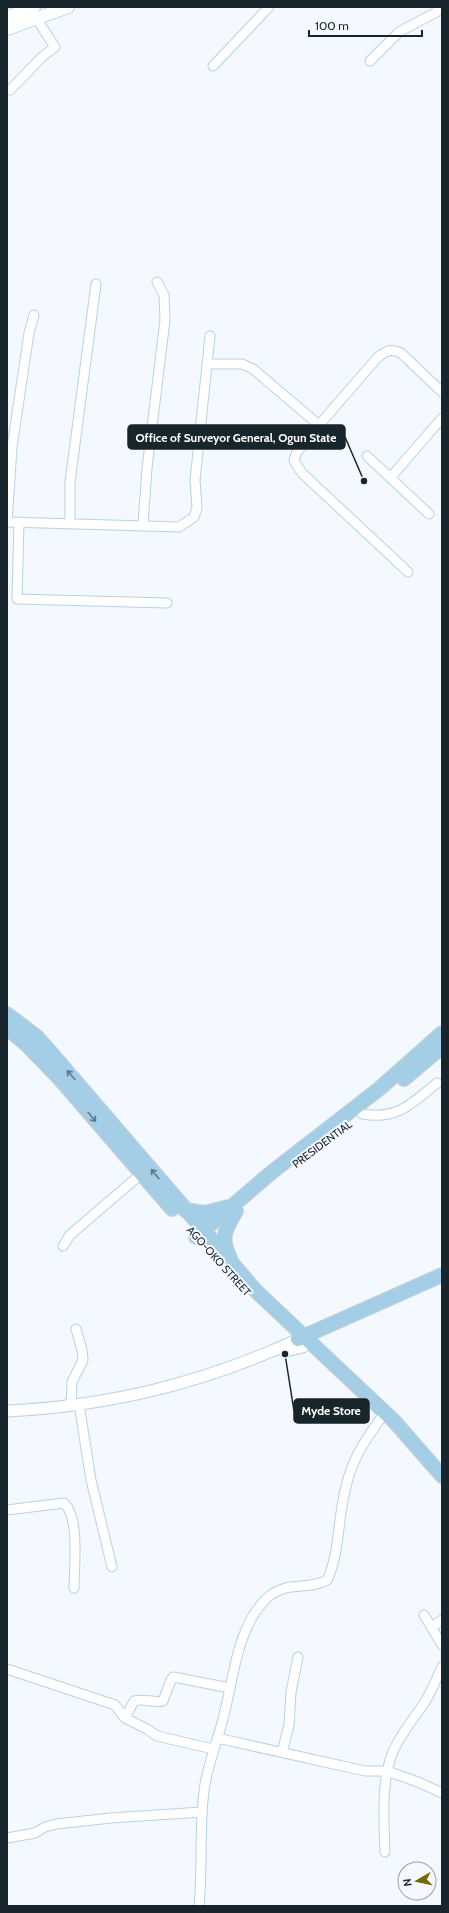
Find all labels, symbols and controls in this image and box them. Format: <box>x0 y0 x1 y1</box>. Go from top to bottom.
scale bar <box>309 12 422 38</box>
text: 100 m <box>315 18 349 33</box>
callout: Office of Surveyor General, Ogun State <box>128 425 345 449</box>
text: Office of Surveyor General, Ogun State <box>136 430 336 445</box>
one-way arrow <box>67 1069 76 1080</box>
one-way arrow <box>87 1111 96 1122</box>
street label: PRESIDENTIAL <box>289 1117 355 1171</box>
one-way arrow <box>150 1169 159 1179</box>
street label: AGO-OKO STREET <box>184 1223 254 1299</box>
callout: Myde Store <box>294 1399 369 1423</box>
text: Myde Store <box>301 1403 361 1418</box>
north arrow <box>397 1861 437 1901</box>
text: N <box>400 1878 415 1888</box>

